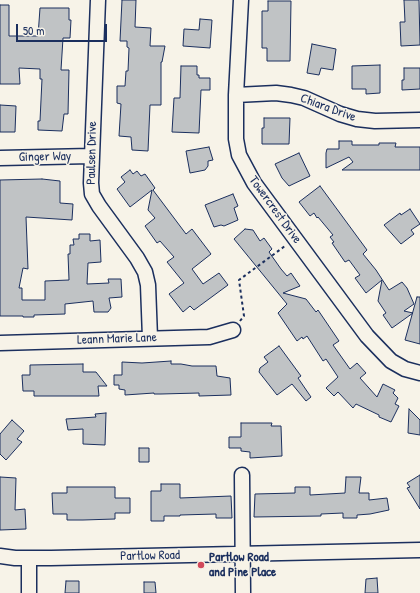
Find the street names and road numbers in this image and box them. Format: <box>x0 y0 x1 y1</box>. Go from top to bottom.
street label: Chiara Drive <box>298 91 358 125</box>
street label: Paulsen Drive <box>84 121 100 185</box>
street label: Ginger Way <box>19 149 71 165</box>
street label: Towercrest Drive <box>245 173 305 247</box>
street label: Leann Marie Lane <box>77 330 157 348</box>
street label: Partlow Road <box>120 548 180 564</box>

